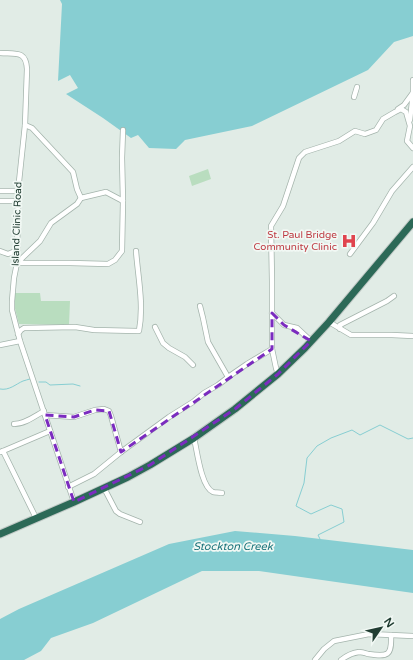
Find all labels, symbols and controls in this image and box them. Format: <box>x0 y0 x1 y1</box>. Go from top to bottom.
street label: Island Clinic Road <box>10 182 24 266</box>
place label: St. Paul Bridge Community Clinic <box>254 229 337 253</box>
hospital icon: St. Paul Bridge Community Clinic <box>340 232 358 250</box>
water label: Stockton Creek <box>193 540 274 553</box>
north arrow <box>361 608 401 648</box>
text: N <box>381 615 397 630</box>

